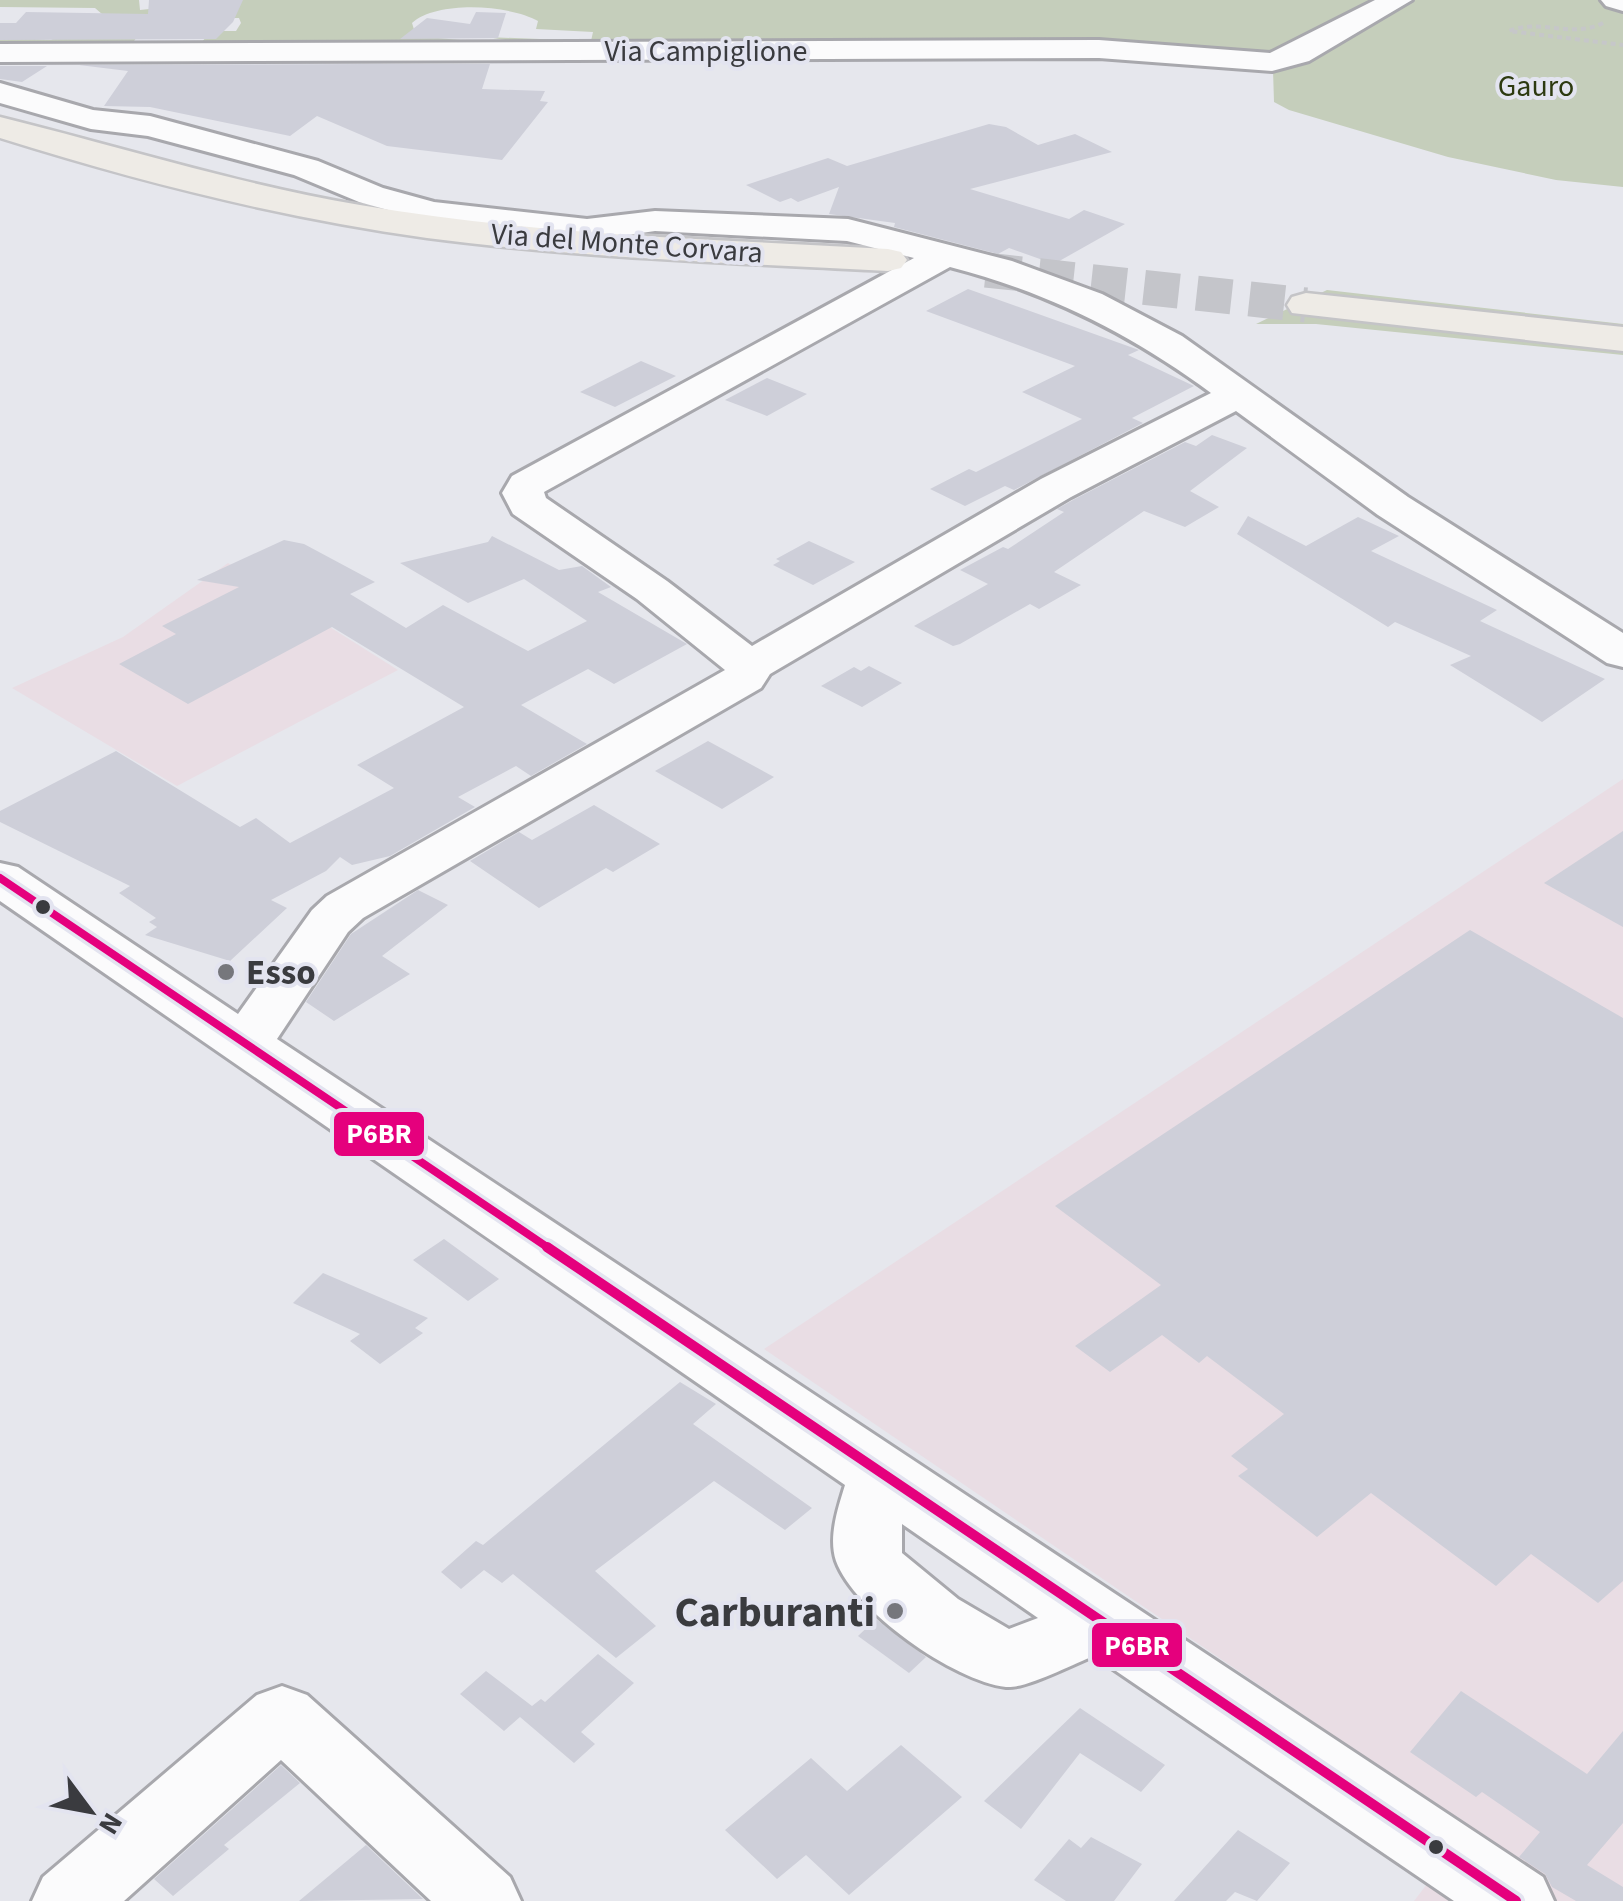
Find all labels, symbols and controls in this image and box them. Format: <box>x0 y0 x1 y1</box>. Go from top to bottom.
street label: Via Campiglione <box>605 30 807 73</box>
park label: Gauro <box>1498 65 1574 108</box>
street label: Via del Monte Corvara <box>490 213 764 274</box>
unlabelled marker <box>33 897 53 917</box>
place label: Esso <box>246 948 316 998</box>
marker: Esso <box>215 961 237 983</box>
line badge: P6BR <box>332 1110 426 1158</box>
text: P6BR <box>346 1114 412 1154</box>
place label: Carburanti <box>674 1583 875 1643</box>
marker: Carburanti <box>884 1600 906 1622</box>
line badge: P6BR <box>1090 1621 1184 1669</box>
text: P6BR <box>1104 1626 1170 1666</box>
north arrow <box>40 1761 140 1861</box>
text: N <box>88 1805 132 1842</box>
unlabelled marker <box>1426 1837 1446 1857</box>

